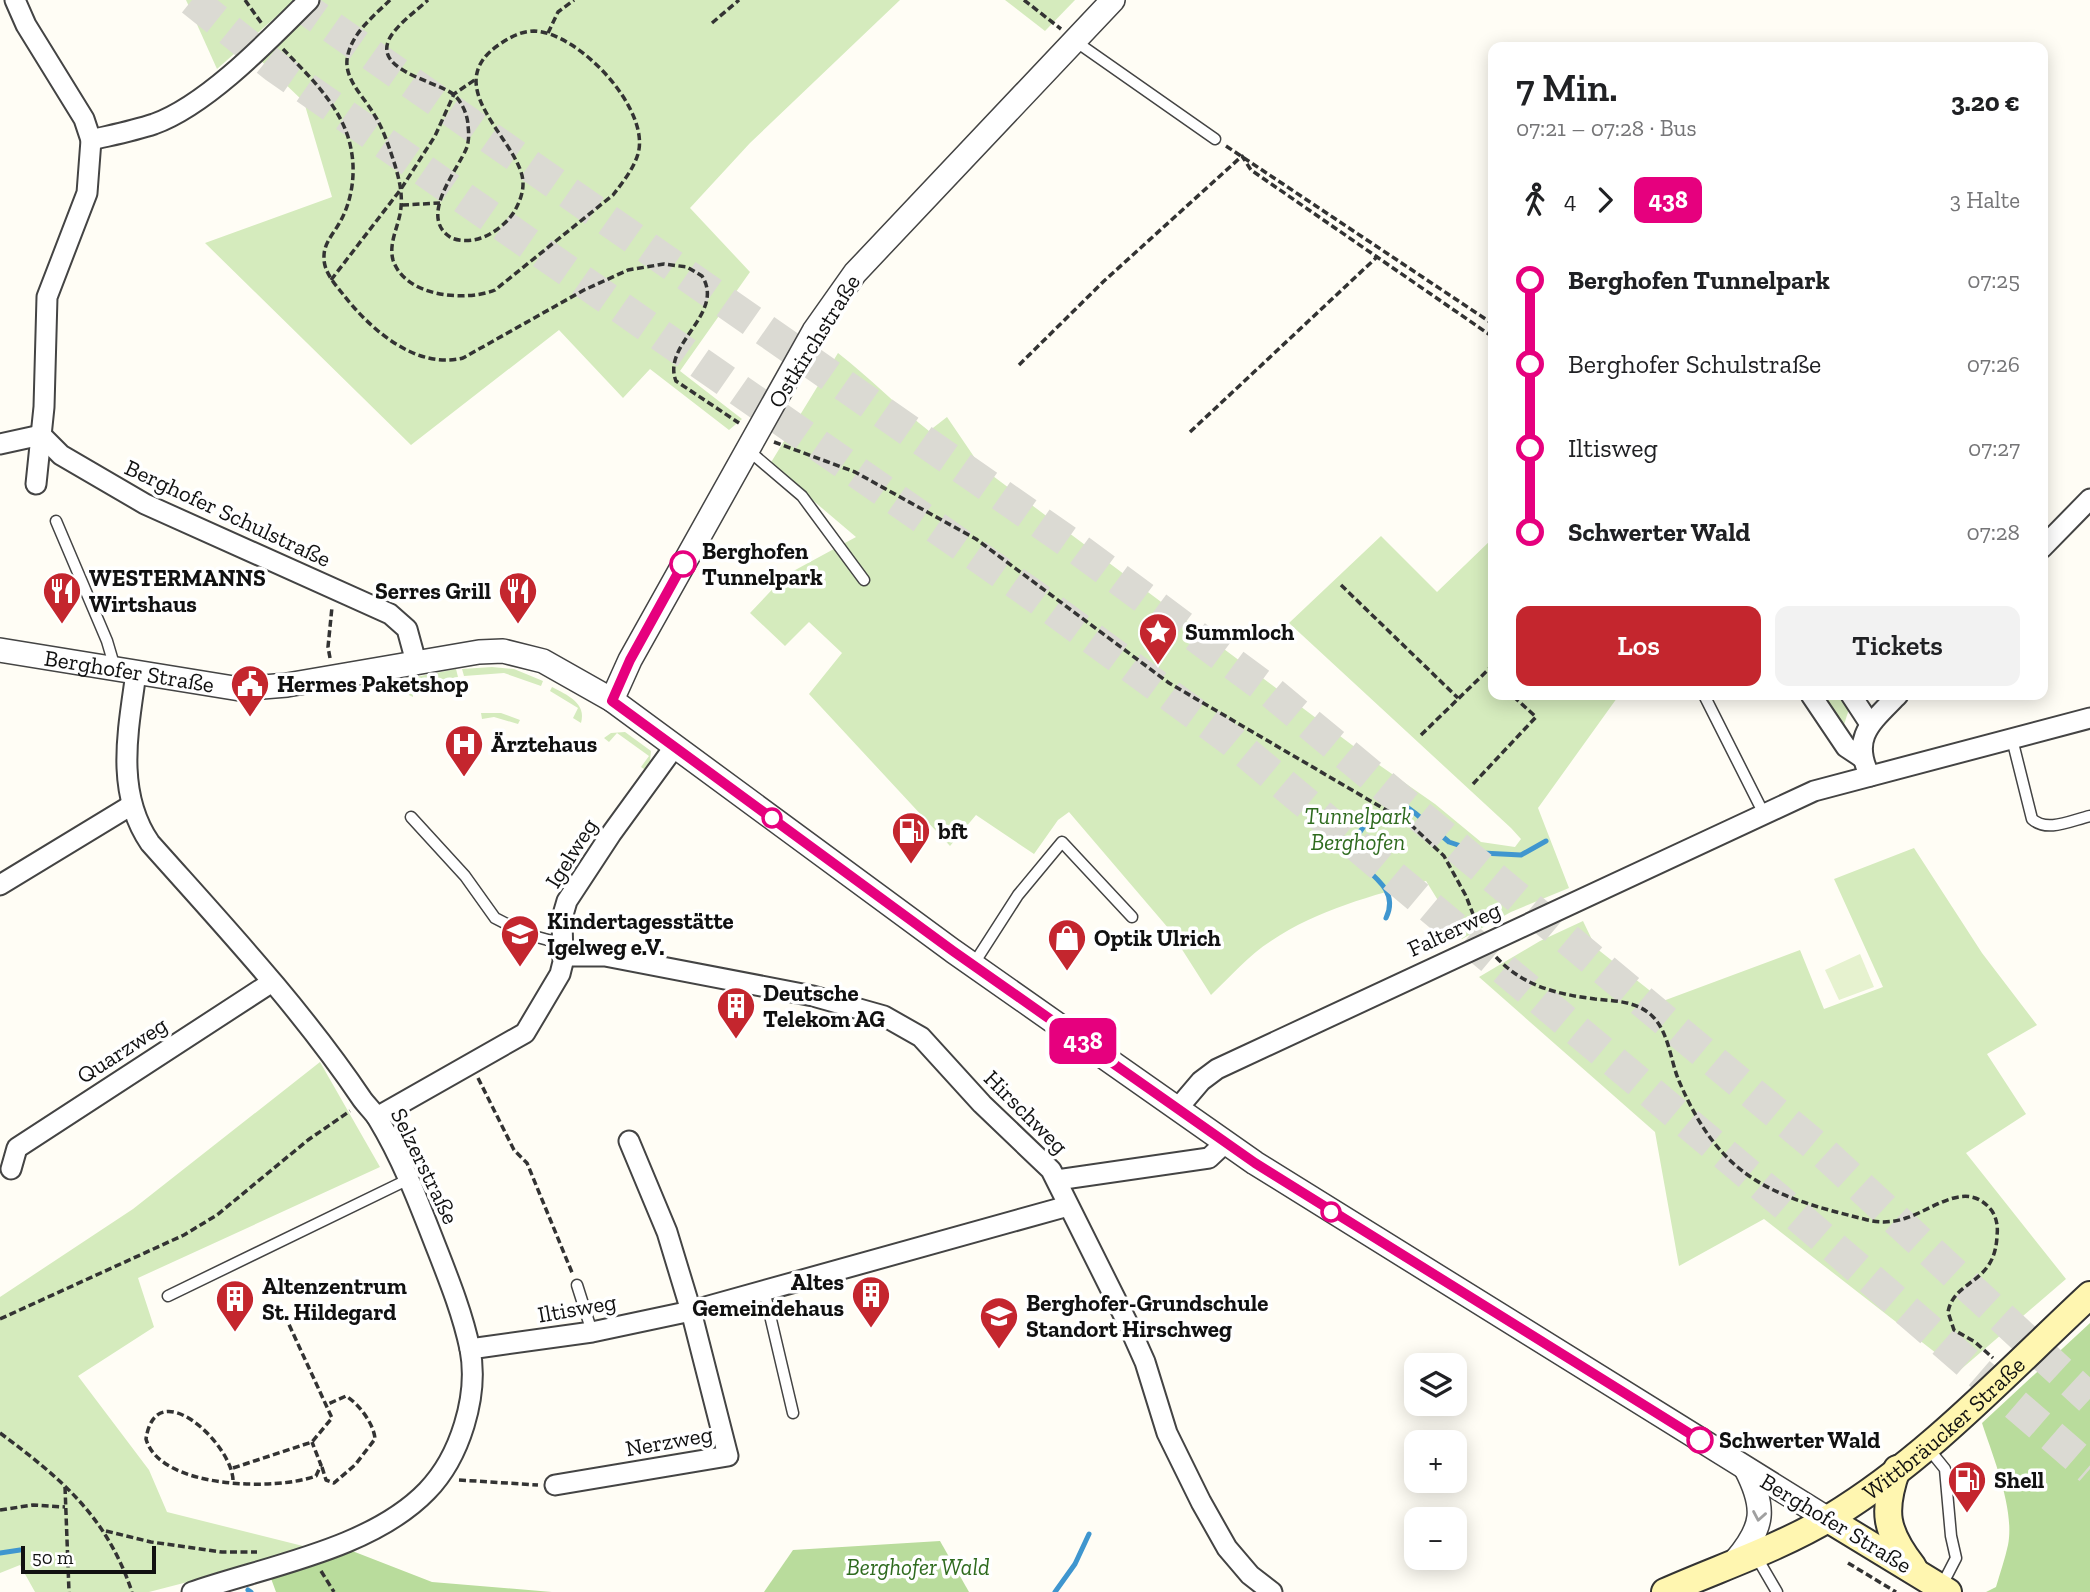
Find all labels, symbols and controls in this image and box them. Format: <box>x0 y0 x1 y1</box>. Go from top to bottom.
text: 7 Min. <box>1516 65 1618 111</box>
text: 3.20 € <box>1951 86 2020 118</box>
text: 07:21 – 07:28 · Bus <box>1516 114 1697 142</box>
icon: walk <box>1516 181 1554 219</box>
icon: forward <box>1586 181 1624 219</box>
text: 438 <box>1648 185 1688 214</box>
text: 4 <box>1564 186 1576 214</box>
text: 3 Halte <box>1950 186 2020 214</box>
text: Berghofen Tunnelpark <box>1568 264 1830 296</box>
text: 07:25 <box>1967 266 2020 294</box>
street label: Ostkirchstraße <box>762 269 866 413</box>
text: Berghofer Schulstraße <box>1568 348 1821 380</box>
text: 07:26 <box>1967 350 2020 378</box>
text: Iltisweg <box>1568 432 1658 464</box>
text: 07:27 <box>1968 434 2020 462</box>
street label: Berghofer Schulstraße <box>121 453 335 573</box>
text: Schwerter Wald <box>1568 516 1750 548</box>
text: 07:28 <box>1967 518 2020 546</box>
place label: Berghofen Tunnelpark <box>702 537 823 591</box>
marker: Berghofen Tunnelpark <box>670 551 696 577</box>
place label: WESTERMANNS Wirtshaus <box>89 564 266 618</box>
restaurant icon: WESTERMANNS Wirtshaus <box>41 570 83 625</box>
restaurant icon: Serres Grill <box>497 570 539 625</box>
place label: Serres Grill <box>375 577 491 605</box>
button: Los <box>1516 606 1761 686</box>
button: Tickets <box>1775 606 2020 686</box>
place icon: Summloch <box>1137 611 1179 666</box>
place label: Summloch <box>1185 618 1295 646</box>
street label: Berghofer Straße <box>42 643 216 699</box>
public building icon: Hermes Paketshop <box>229 663 271 718</box>
place label: Hermes Paketshop <box>277 670 469 698</box>
hospital icon: Ärztehaus <box>443 723 485 778</box>
place label: Ärztehaus <box>491 730 597 758</box>
park label: Tunnelpark Berghofen <box>1304 802 1412 856</box>
unlabelled marker <box>762 808 782 828</box>
fuel station icon: bft <box>890 810 932 865</box>
street label: Igelweg <box>539 813 603 893</box>
place label: bft <box>937 817 969 845</box>
street label: Falterweg <box>1403 895 1505 963</box>
place label: Kindertagesstätte Igelweg e.V. <box>547 907 734 961</box>
school or university icon: Kindertagesstätte Igelweg e.V. <box>499 913 541 968</box>
shop icon: Optik Ulrich <box>1046 917 1088 972</box>
place label: Optik Ulrich <box>1094 924 1222 952</box>
place label: Deutsche Telekom AG <box>763 979 885 1033</box>
building icon: Deutsche Telekom AG <box>715 985 757 1040</box>
street label: Quarzweg <box>72 1010 173 1090</box>
line badge: 438 <box>1043 1018 1123 1064</box>
text: 438 <box>1063 1026 1103 1055</box>
street label: Hirschweg <box>978 1064 1074 1160</box>
street label: Selzerstraße <box>385 1103 465 1229</box>
unlabelled marker <box>1321 1202 1341 1222</box>
place label: Altes Gemeindehaus <box>692 1268 844 1322</box>
place label: Altenzentrum St. Hildegard <box>262 1272 407 1326</box>
building icon: Altes Gemeindehaus <box>850 1274 892 1329</box>
building icon: Altenzentrum St. Hildegard <box>214 1278 256 1333</box>
street label: Iltisweg <box>535 1287 619 1329</box>
place label: Berghofer-Grundschule Standort Hirschweg <box>1026 1289 1268 1343</box>
school or university icon: Berghofer-Grundschule Standort Hirschweg <box>978 1295 1020 1350</box>
street label: Wittbräucker Straße <box>1857 1351 2031 1506</box>
map controls <box>1404 1353 1467 1570</box>
button: layers <box>1404 1353 1467 1416</box>
street label: Nerzweg <box>623 1419 715 1462</box>
place label: Schwerter Wald <box>1719 1426 1880 1454</box>
marker: Schwerter Wald <box>1687 1427 1713 1453</box>
button: + <box>1404 1430 1467 1493</box>
fuel station icon: Shell <box>1946 1459 1988 1514</box>
place label: Shell <box>1994 1466 2045 1494</box>
street label: Berghofer Straße <box>1755 1467 1917 1579</box>
button: − <box>1404 1507 1467 1570</box>
one-way arrow <box>1752 1510 1767 1522</box>
scale bar <box>21 1543 156 1575</box>
text: 50 m <box>32 1546 73 1569</box>
park label: Berghofer Wald <box>846 1553 990 1581</box>

